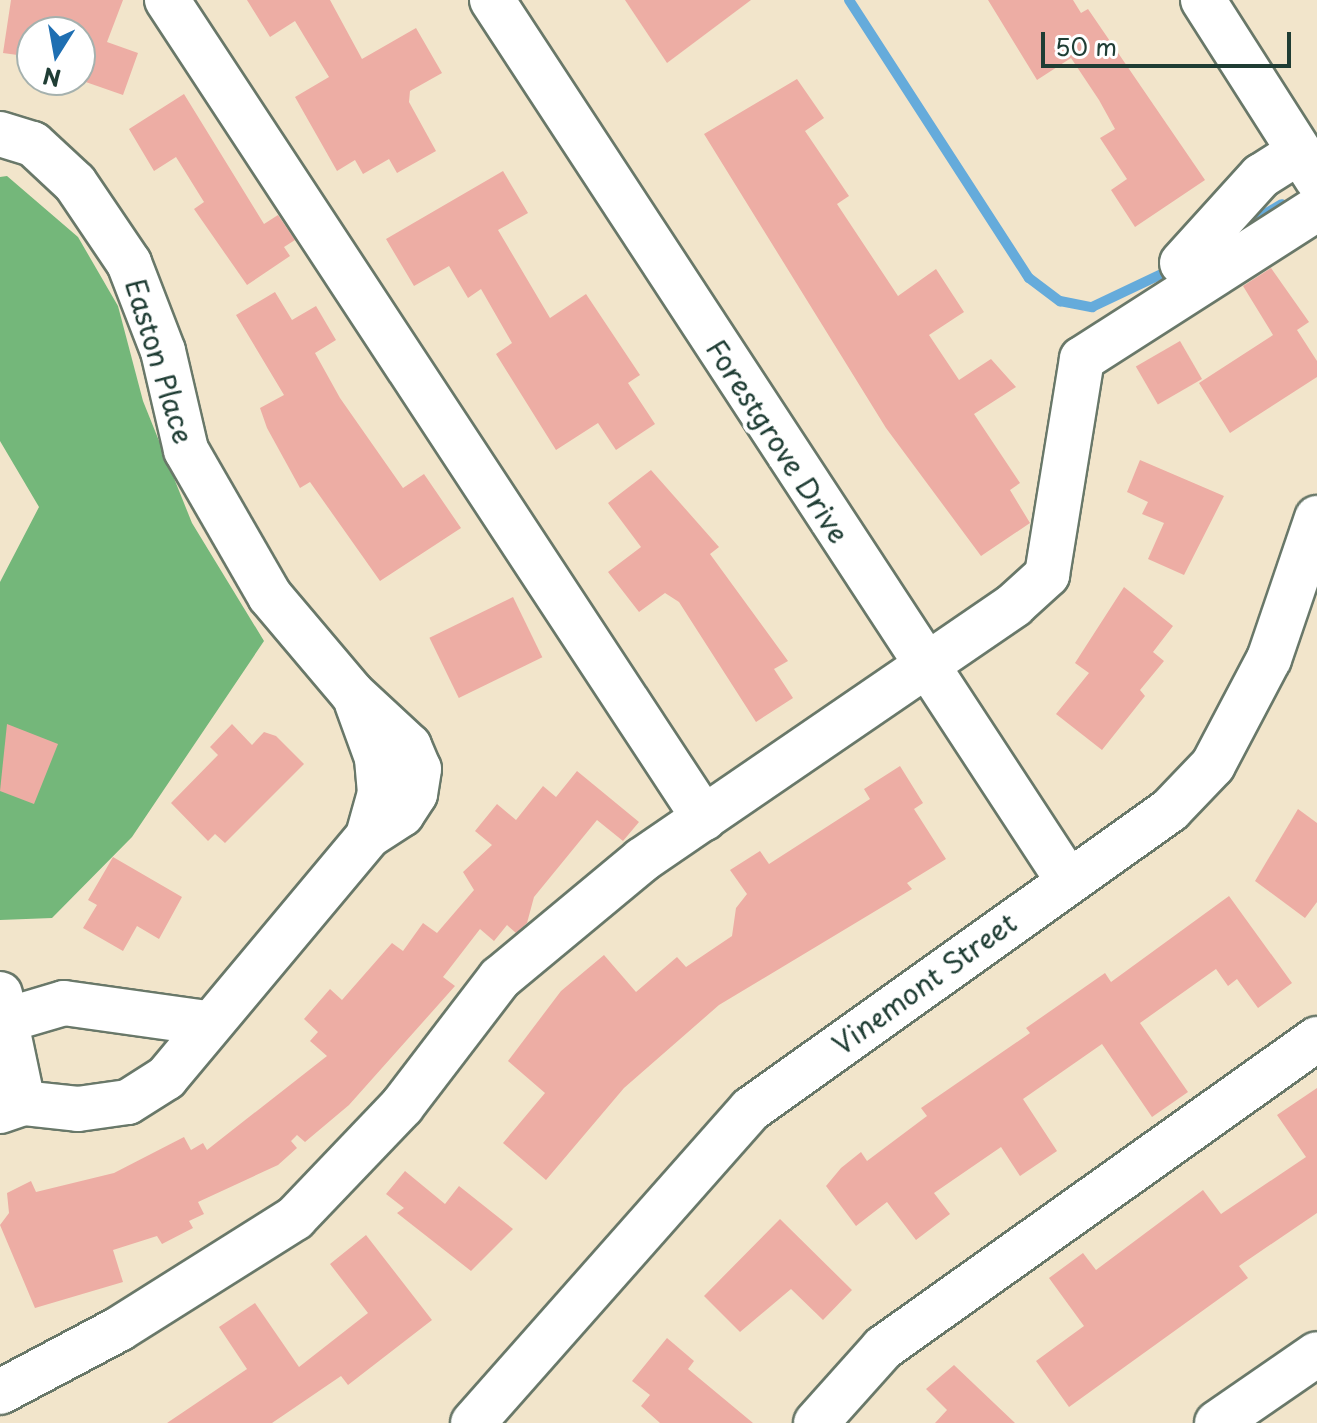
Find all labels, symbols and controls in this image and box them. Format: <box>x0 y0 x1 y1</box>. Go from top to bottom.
north arrow <box>16 16 96 96</box>
scale bar <box>1045 16 1295 66</box>
text: 50 m <box>1055 28 1117 64</box>
text: N <box>40 60 63 96</box>
street label: Easton Place <box>119 274 201 448</box>
street label: Forestgrove Drive <box>699 333 857 549</box>
street label: Vinemont Street <box>825 905 1023 1061</box>

